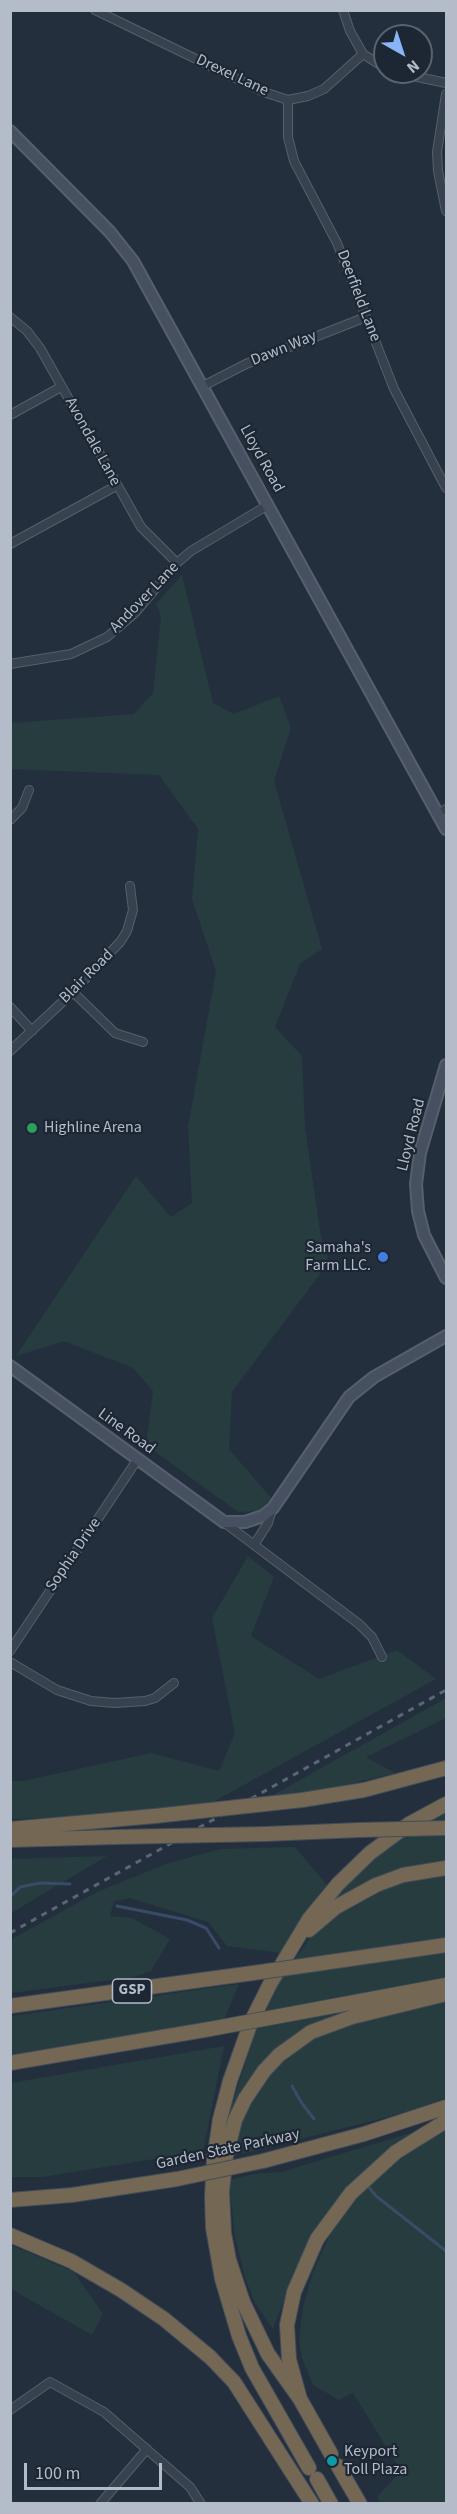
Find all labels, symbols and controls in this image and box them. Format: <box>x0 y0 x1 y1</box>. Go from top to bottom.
north arrow <box>373 24 433 84</box>
street label: Drexel Lane <box>193 51 271 101</box>
text: N <box>402 55 424 78</box>
street label: Deerfield Lane <box>332 248 384 344</box>
street label: Dawn Way <box>248 327 320 371</box>
street label: Avondale Lane <box>60 394 124 490</box>
street label: Lloyd Road <box>235 422 287 496</box>
street label: Andover Lane <box>106 558 184 638</box>
street label: Blair Road <box>56 946 118 1008</box>
street label: Lloyd Road <box>394 1097 430 1173</box>
place label: Highline Arena <box>44 1118 142 1138</box>
marker: Highline Arena <box>25 1121 39 1135</box>
place label: Samaha's Farm LLC. <box>305 1238 371 1276</box>
marker: Samaha's Farm LLC. <box>376 1250 390 1264</box>
street label: Line Road <box>94 1405 158 1459</box>
street label: Sophia Drive <box>42 1515 106 1595</box>
road number: GSP <box>112 1979 152 2003</box>
street label: Garden State Parkway <box>154 2125 302 2175</box>
place label: Keyport Toll Plaza <box>344 2442 407 2480</box>
scale bar <box>27 2451 165 2489</box>
marker: Keyport Toll Plaza <box>325 2454 339 2468</box>
text: 100 m <box>35 2461 80 2486</box>

